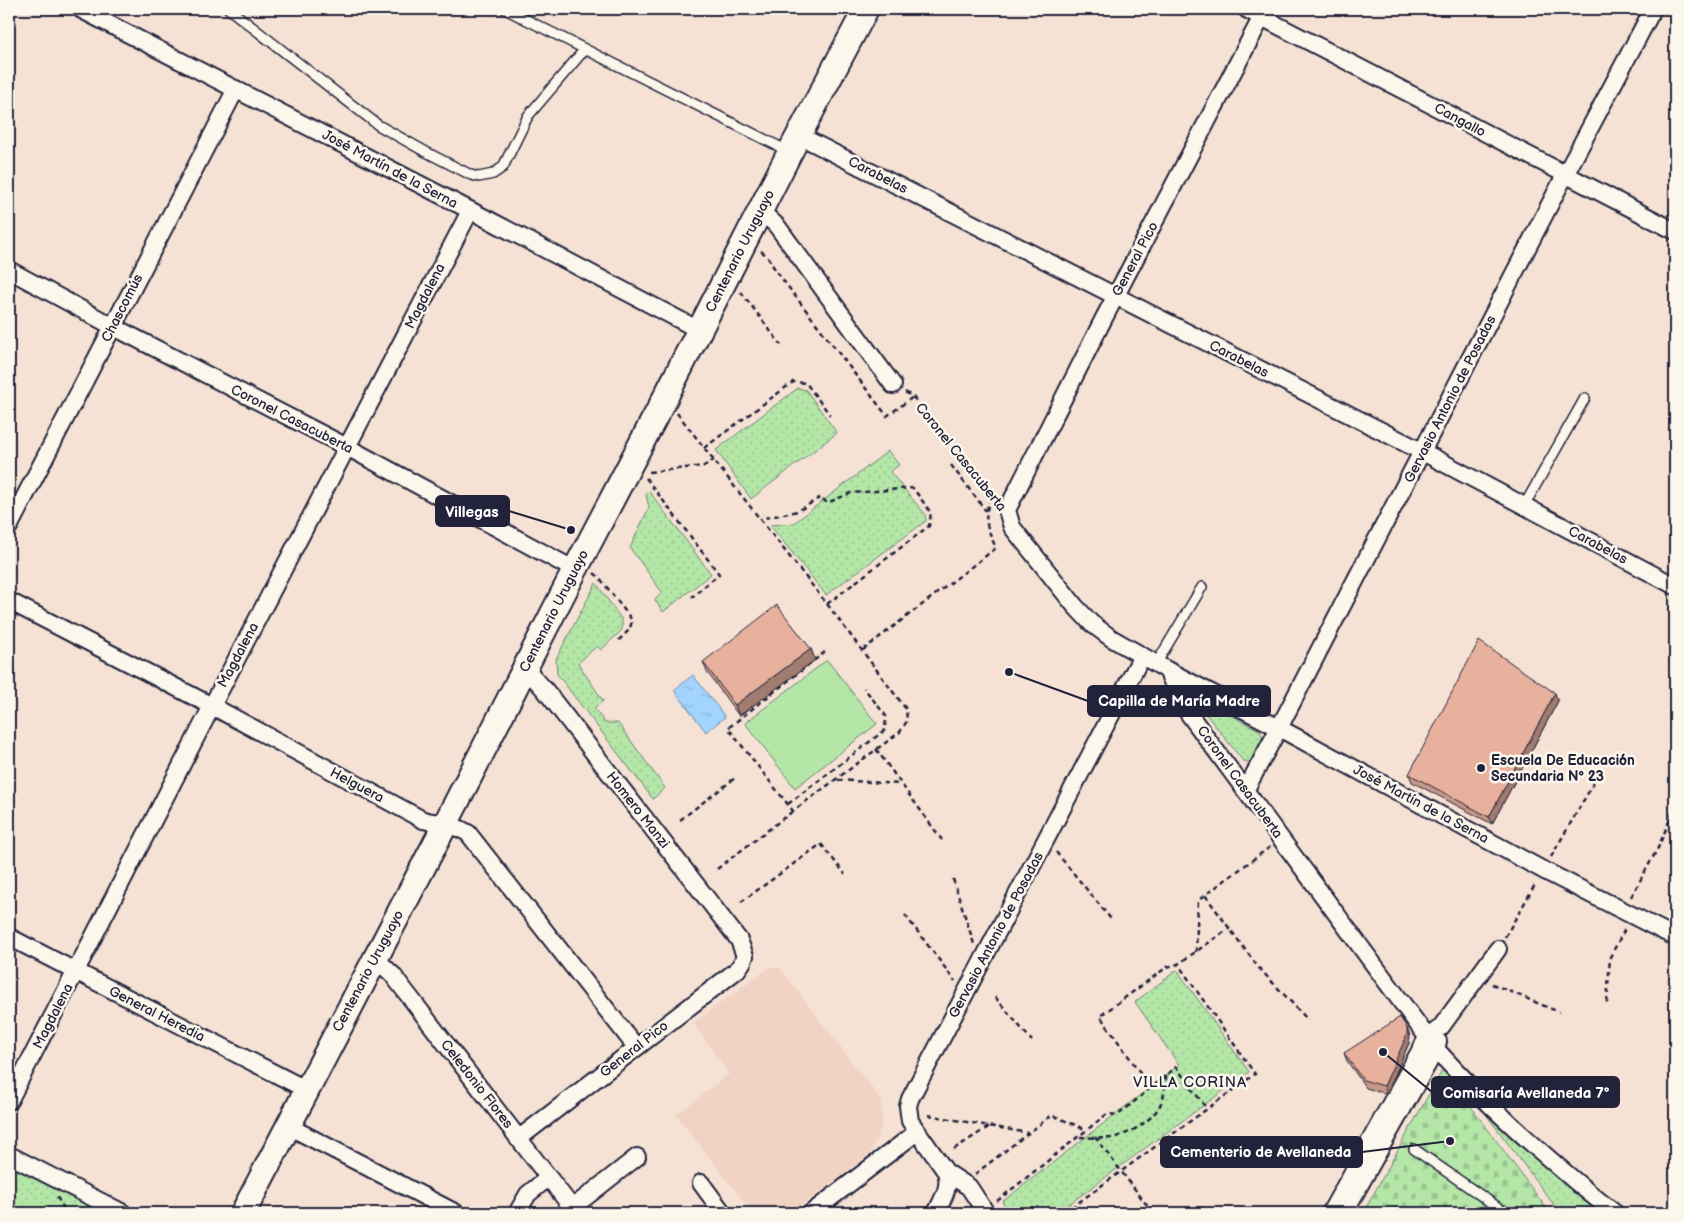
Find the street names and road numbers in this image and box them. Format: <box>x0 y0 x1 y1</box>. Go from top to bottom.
street label: Cangallo <box>1431 99 1489 141</box>
street label: José Martín de la Serna <box>319 126 461 212</box>
street label: Carabelas <box>845 153 911 197</box>
street label: Centenario Uruguayo <box>702 187 778 315</box>
street label: General Pico <box>1108 219 1162 299</box>
street label: Magdalena <box>401 260 449 332</box>
street label: Chascomús <box>98 271 146 345</box>
street label: Gervasio Antonio de Posadas <box>1400 312 1500 485</box>
street label: Carabelas <box>1206 337 1272 381</box>
street label: Coronel Casacuberta <box>228 381 356 457</box>
street label: Coronel Casacuberta <box>912 399 1010 515</box>
street label: Carabelas <box>1565 522 1631 568</box>
street label: Centenario Uruguayo <box>516 547 592 675</box>
street label: Magdalena <box>214 620 262 690</box>
street label: Coronel Casacuberta <box>1193 722 1287 842</box>
street label: José Martín de la Serna <box>1350 761 1492 847</box>
street label: Helguera <box>327 764 387 806</box>
street label: Homero Manzi <box>603 768 673 852</box>
street label: Gervasio Antonio de Posadas <box>945 849 1047 1021</box>
street label: Centenario Uruguayo <box>329 907 407 1035</box>
street label: Magdalena <box>29 980 77 1052</box>
street label: General Heredia <box>106 982 208 1046</box>
street label: General Pico <box>596 1017 672 1081</box>
street label: Celedonio Flores <box>437 1036 517 1132</box>

